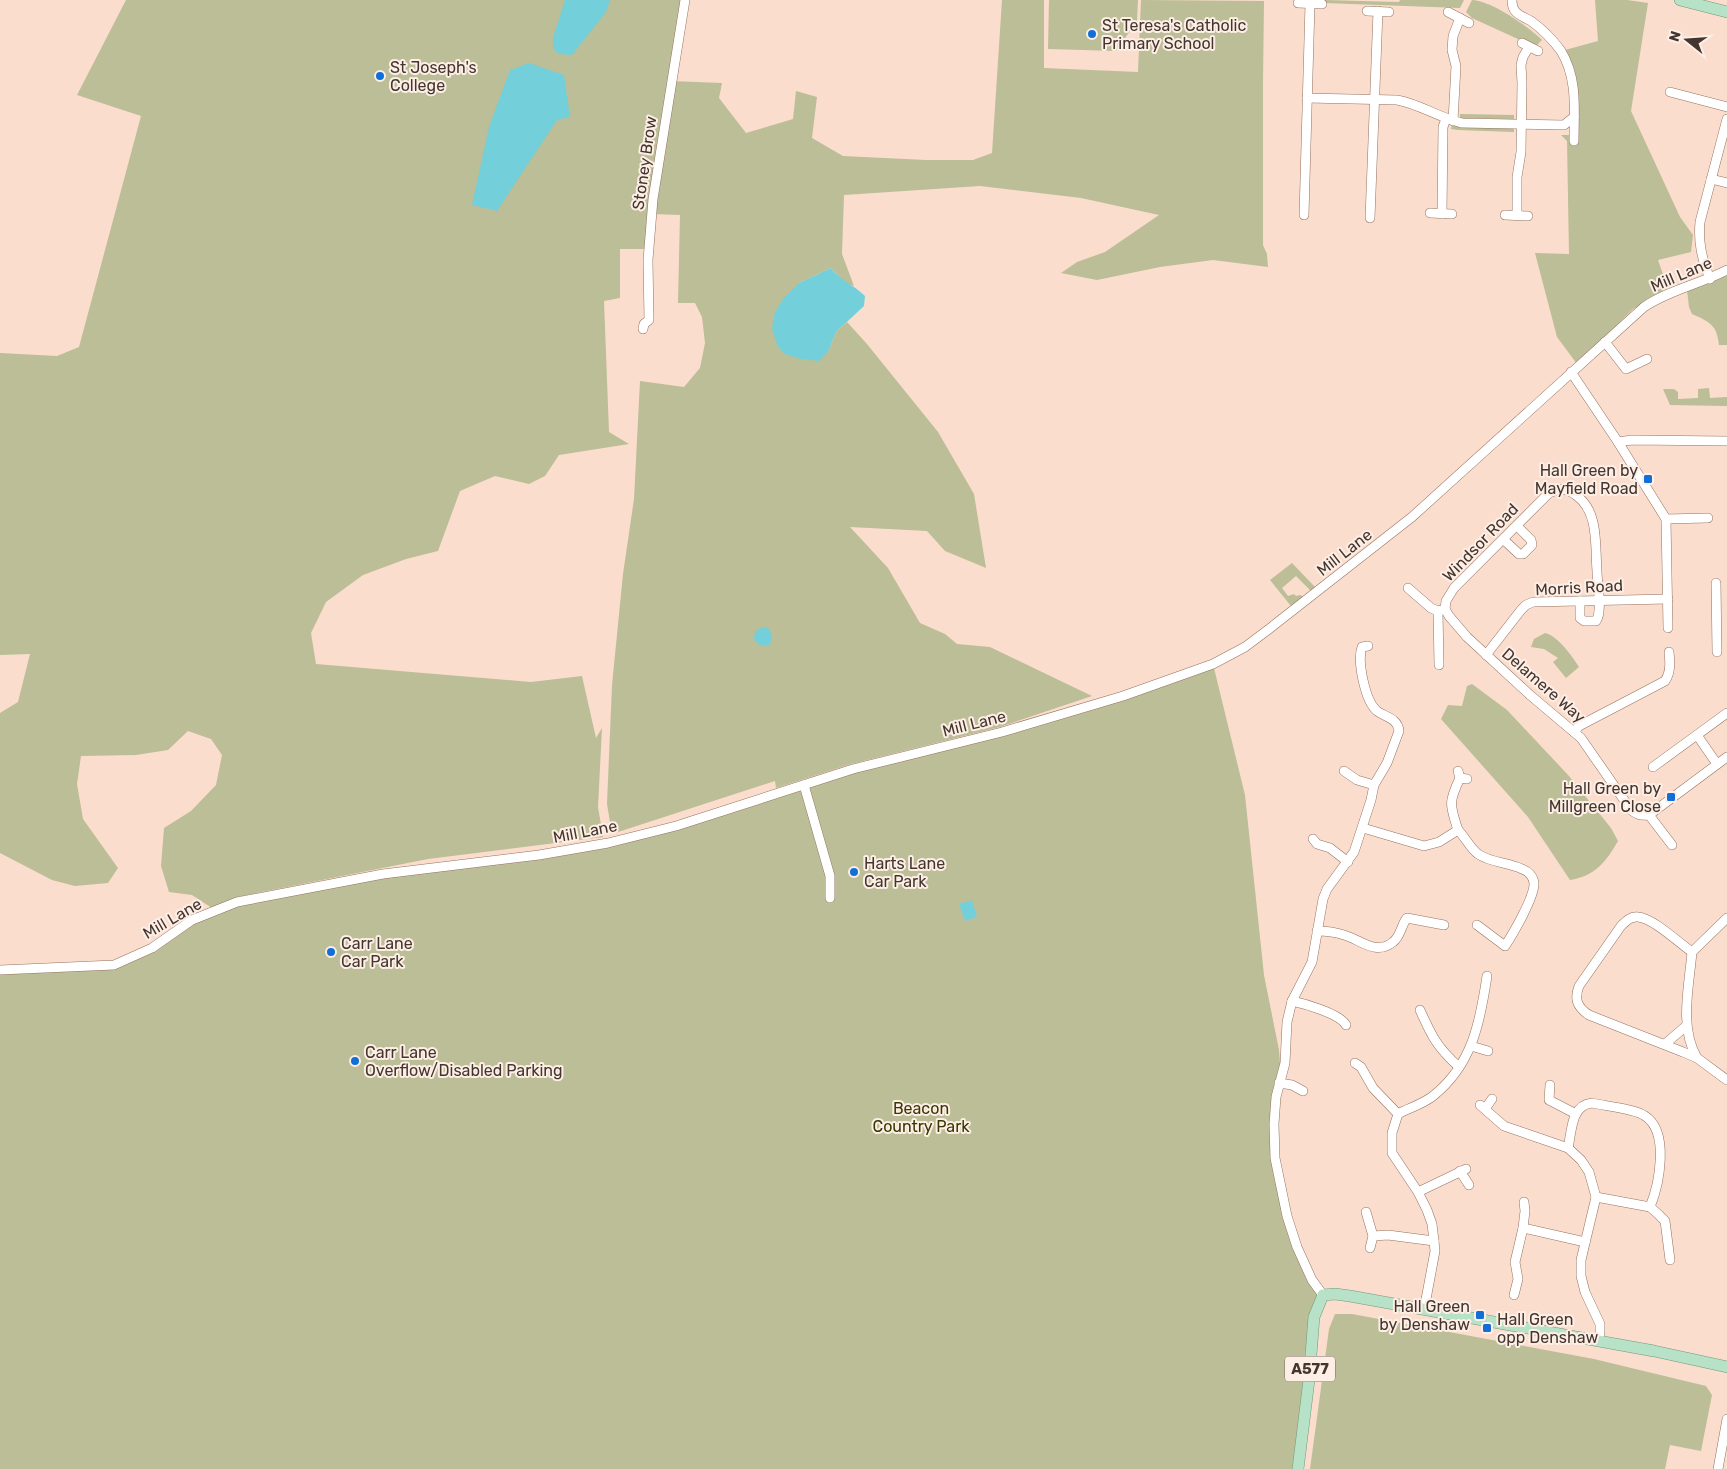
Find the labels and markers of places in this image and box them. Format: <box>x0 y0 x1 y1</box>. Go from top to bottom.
place label: St Teresa's Catholic Primary School <box>1102 16 1246 53</box>
marker: St Teresa's Catholic Primary School <box>1086 28 1098 40</box>
place label: St Joseph's College <box>390 58 477 95</box>
marker: St Joseph's College <box>374 70 386 82</box>
place label: Hall Green by Mayfield Road <box>1535 461 1638 498</box>
marker: Hall Green by Mayfield Road <box>1642 473 1654 485</box>
place label: Hall Green by Millgreen Close <box>1549 779 1661 816</box>
marker: Hall Green by Millgreen Close <box>1665 791 1677 803</box>
place label: Harts Lane Car Park <box>864 854 945 891</box>
marker: Harts Lane Car Park <box>848 866 860 878</box>
place label: Carr Lane Car Park <box>341 934 413 971</box>
marker: Carr Lane Car Park <box>325 946 337 958</box>
place label: Carr Lane Overflow/Disabled Parking <box>365 1043 563 1080</box>
marker: Carr Lane Overflow/Disabled Parking <box>349 1055 361 1067</box>
place label: Hall Green by Denshaw <box>1379 1297 1470 1334</box>
marker: Hall Green by Denshaw <box>1474 1309 1486 1321</box>
place label: Hall Green opp Denshaw <box>1497 1310 1599 1347</box>
marker: Hall Green opp Denshaw <box>1481 1322 1493 1334</box>

